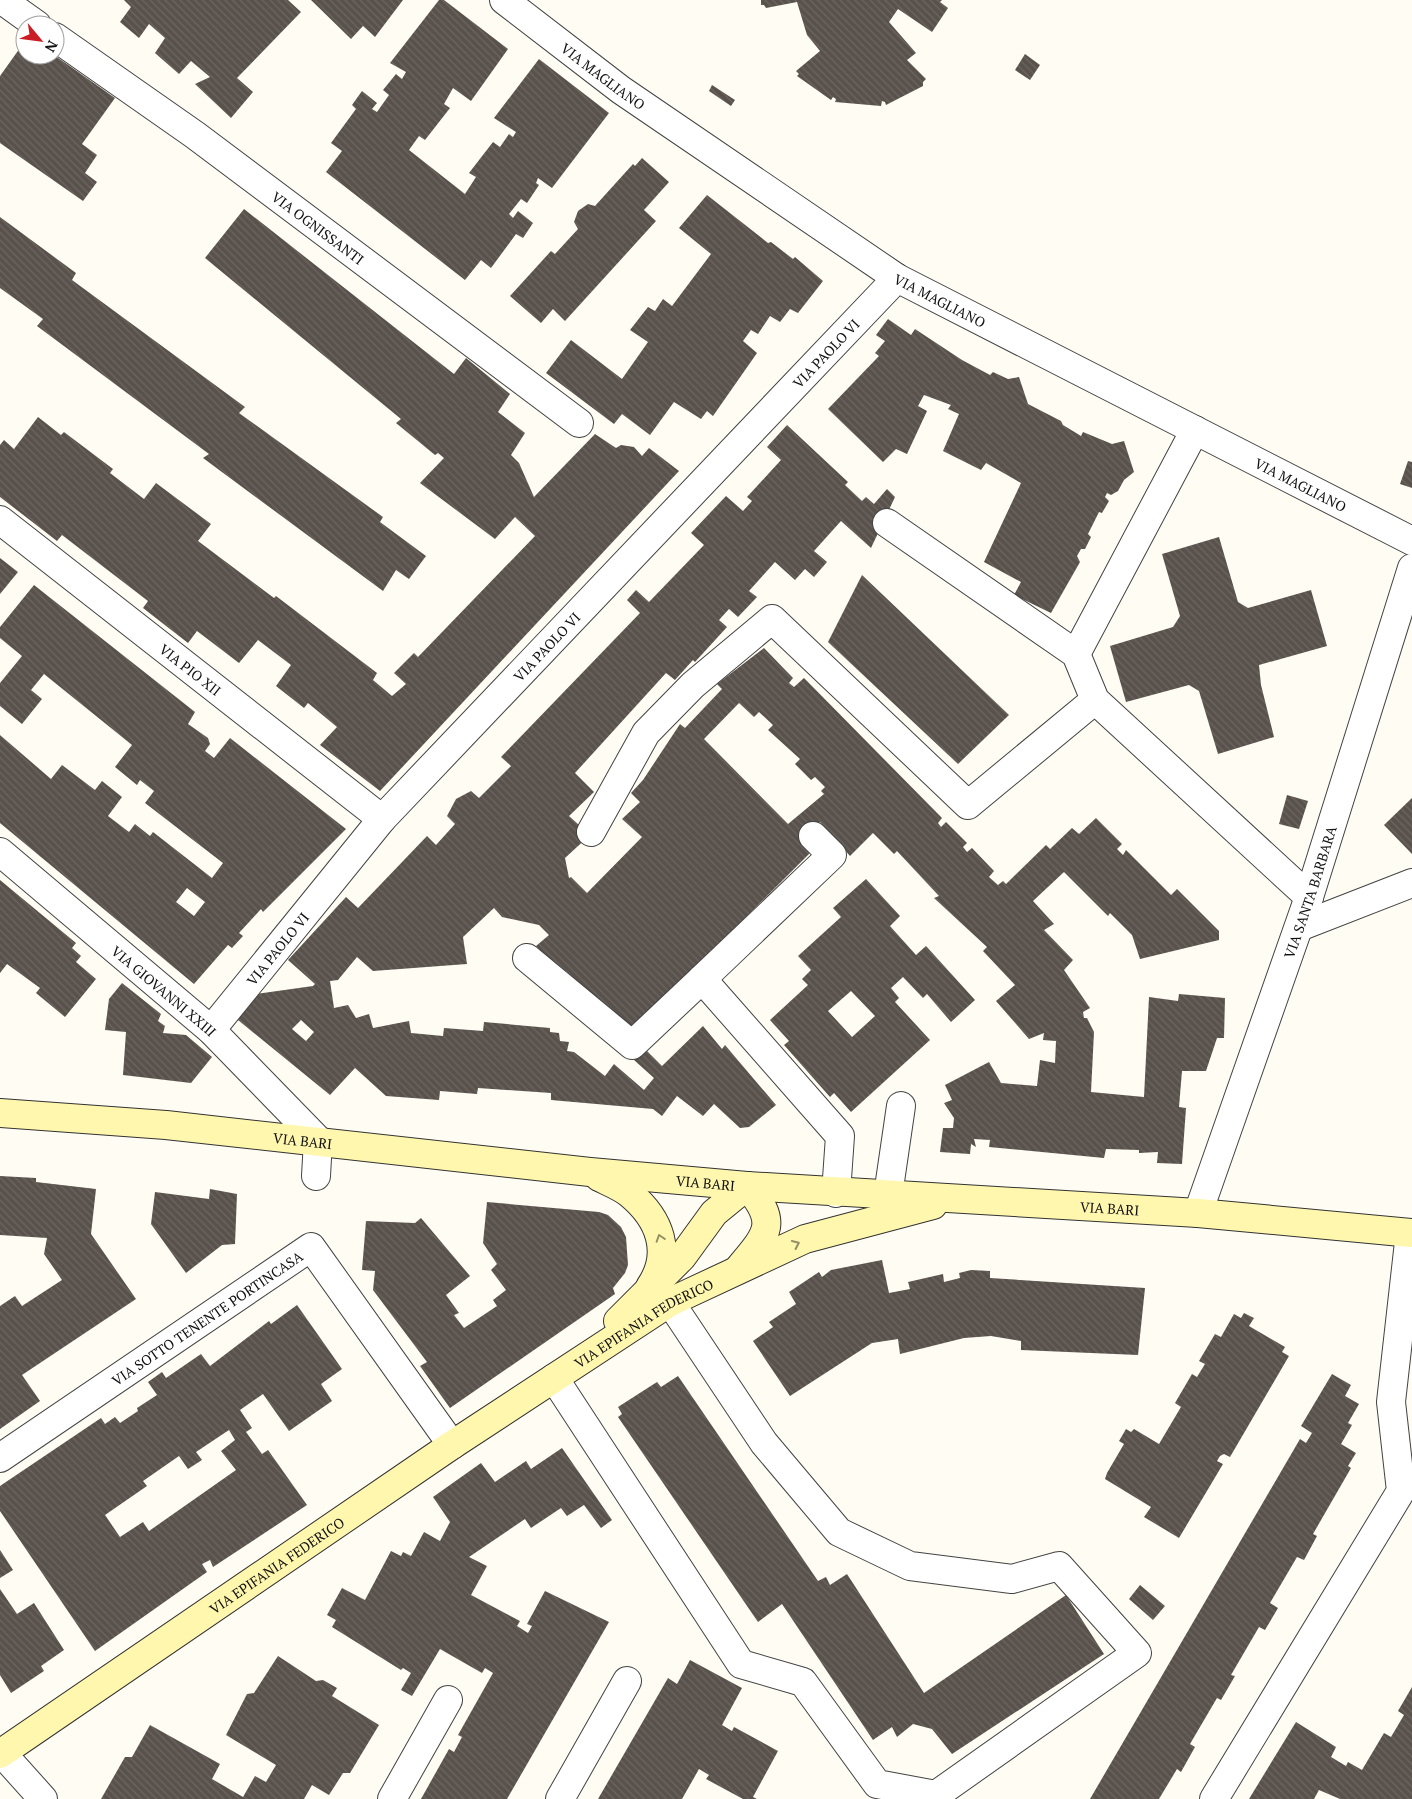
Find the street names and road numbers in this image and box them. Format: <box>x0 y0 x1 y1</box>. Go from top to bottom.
street label: VIA MAGLIANO <box>557 38 649 113</box>
street label: VIA OGNISSANTI <box>268 187 368 268</box>
street label: VIA MAGLIANO <box>891 269 989 331</box>
street label: VIA PAOLO VI <box>788 314 863 392</box>
street label: VIA MAGLIANO <box>1252 453 1350 516</box>
street label: VIA PAOLO VI <box>509 608 584 685</box>
street label: VIA PIO XII <box>156 639 225 699</box>
street label: VIA SANTA BARBARA <box>1279 823 1340 961</box>
street label: VIA PAOLO VI <box>242 908 313 989</box>
street label: VIA GIOVANNI XXIII <box>108 941 221 1040</box>
street label: VIA BARI <box>272 1127 333 1153</box>
street label: VIA BARI <box>675 1170 736 1194</box>
street label: VIA BARI <box>1080 1196 1140 1219</box>
street label: VIA SOTTO TENENTE PORTINCASA <box>108 1246 307 1389</box>
street label: VIA EPIFANIA FEDERICO <box>570 1274 716 1372</box>
street label: VIA EPIFANIA FEDERICO <box>205 1512 348 1618</box>

